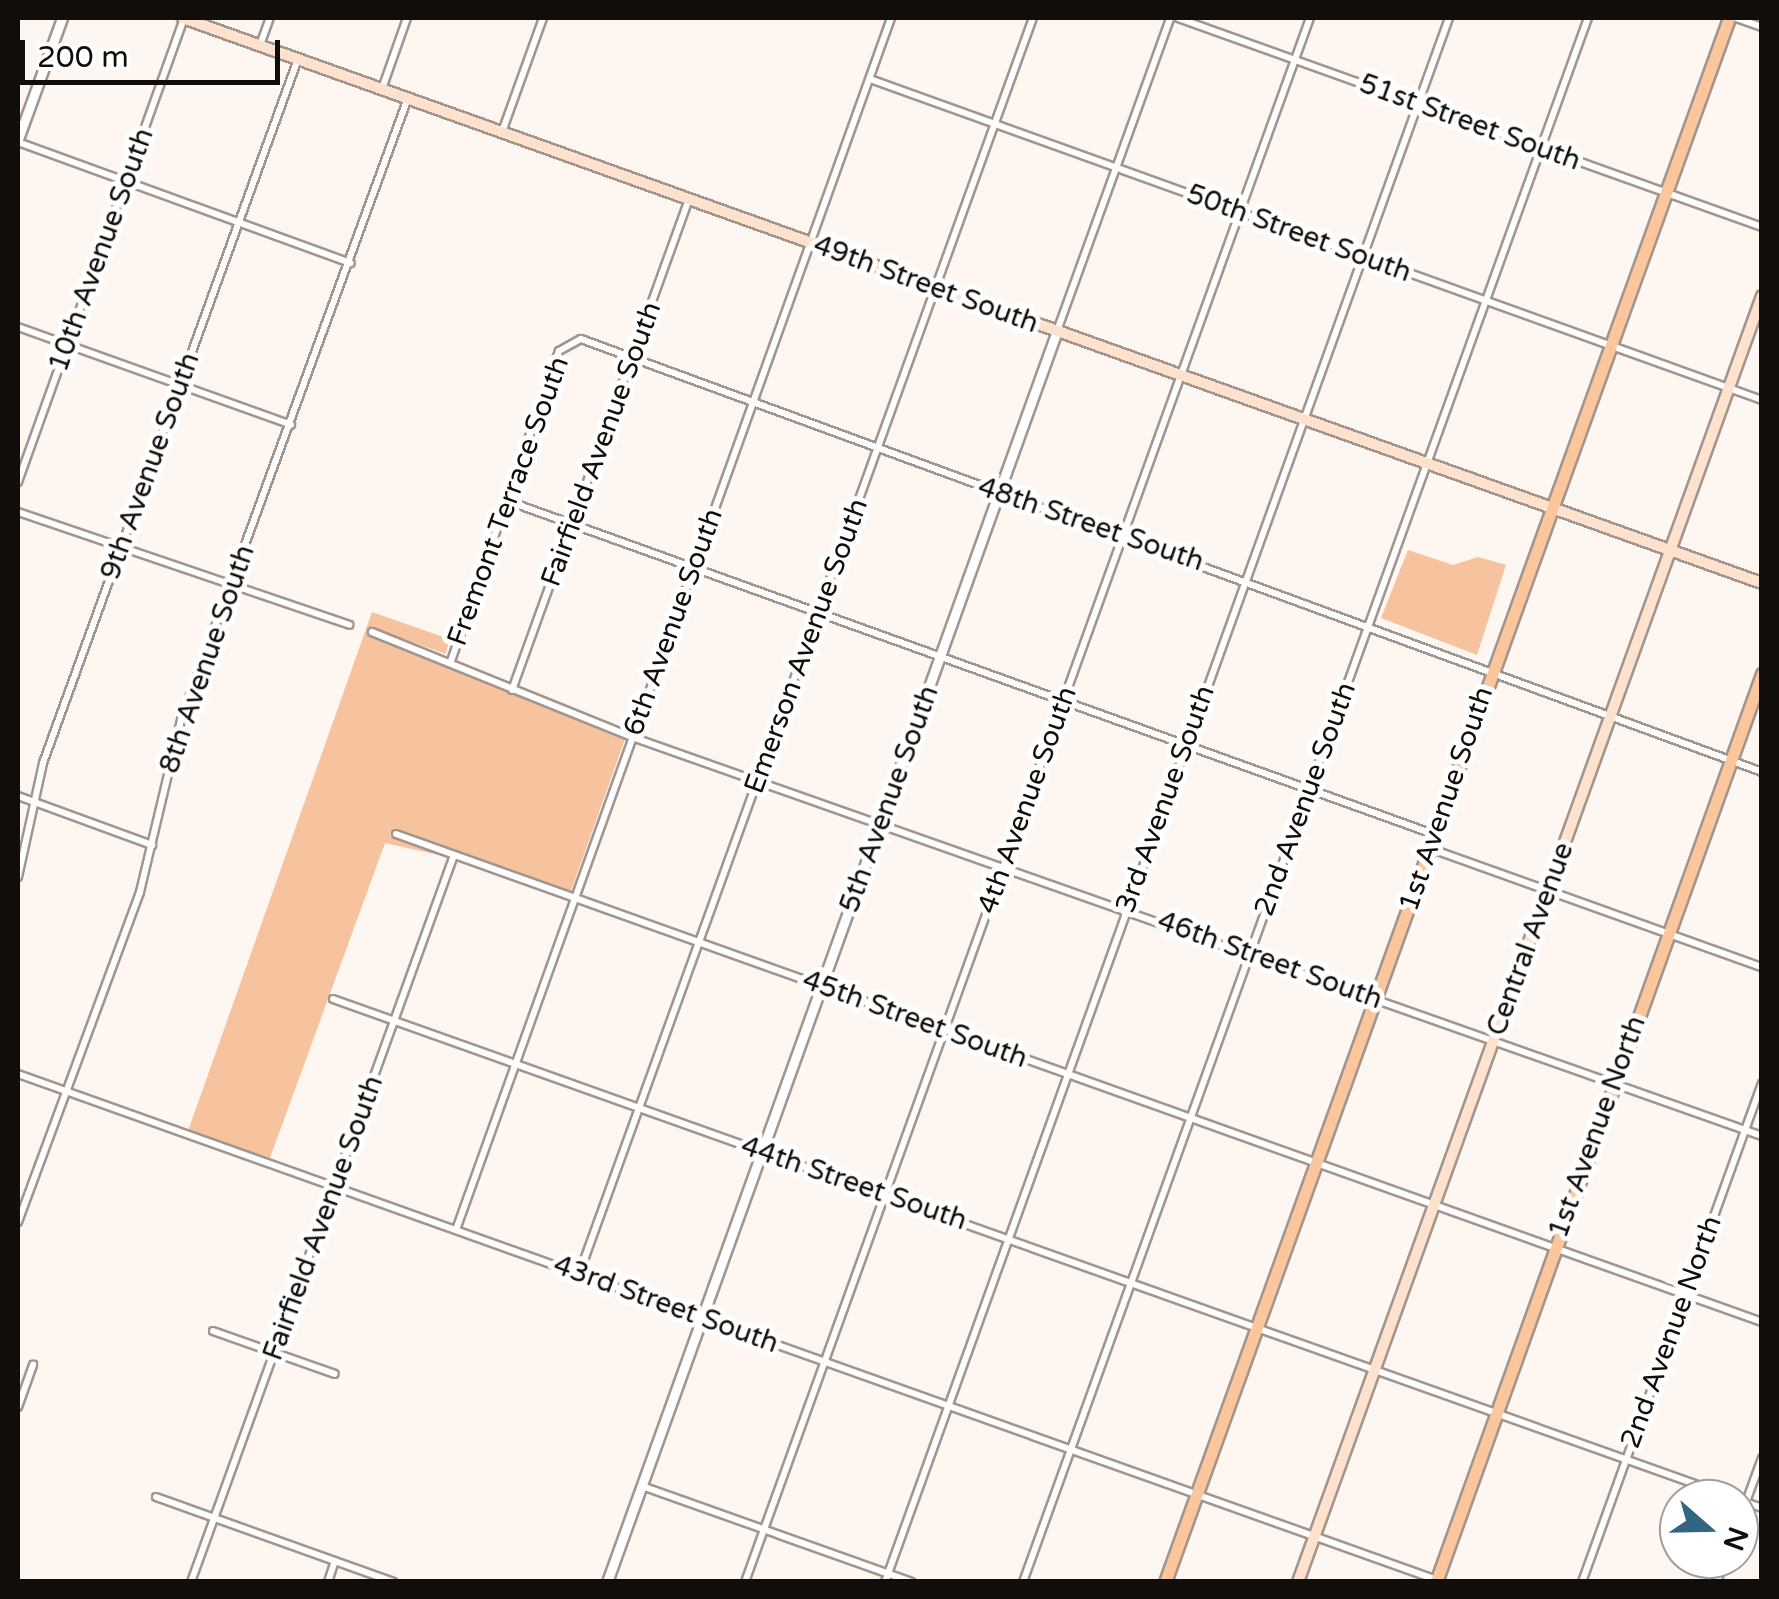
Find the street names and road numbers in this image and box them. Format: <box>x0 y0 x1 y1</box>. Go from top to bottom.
street label: 51st Street South <box>1355 66 1585 178</box>
street label: 10th Avenue South <box>41 124 161 376</box>
street label: 50th Street South <box>1182 177 1416 289</box>
street label: 49th Street South <box>809 228 1043 340</box>
street label: Fairfield Avenue South <box>534 297 668 591</box>
street label: 9th Avenue South <box>93 348 207 584</box>
street label: Fremont Terrace South <box>440 352 576 650</box>
street label: 48th Street South <box>974 470 1208 578</box>
street label: Emerson Avenue South <box>737 494 875 798</box>
street label: 6th Avenue South <box>616 504 730 740</box>
street label: 8th Avenue South <box>152 540 262 778</box>
street label: 2nd Avenue South <box>1247 678 1363 920</box>
street label: 5th Avenue South <box>832 681 946 917</box>
street label: 3rd Avenue South <box>1108 681 1222 917</box>
street label: 4th Avenue South <box>970 682 1084 918</box>
street label: 1st Avenue South <box>1392 682 1500 916</box>
street label: Central Avenue <box>1479 838 1581 1040</box>
street label: 46th Street South <box>1153 904 1387 1016</box>
street label: 45th Street South <box>798 963 1032 1075</box>
street label: 1st Avenue North <box>1541 1011 1653 1243</box>
street label: Fairfield Avenue South <box>256 1071 390 1365</box>
street label: 44th Street South <box>737 1129 971 1237</box>
street label: 2nd Avenue North <box>1613 1211 1729 1453</box>
street label: 43rd Street South <box>549 1248 783 1360</box>

